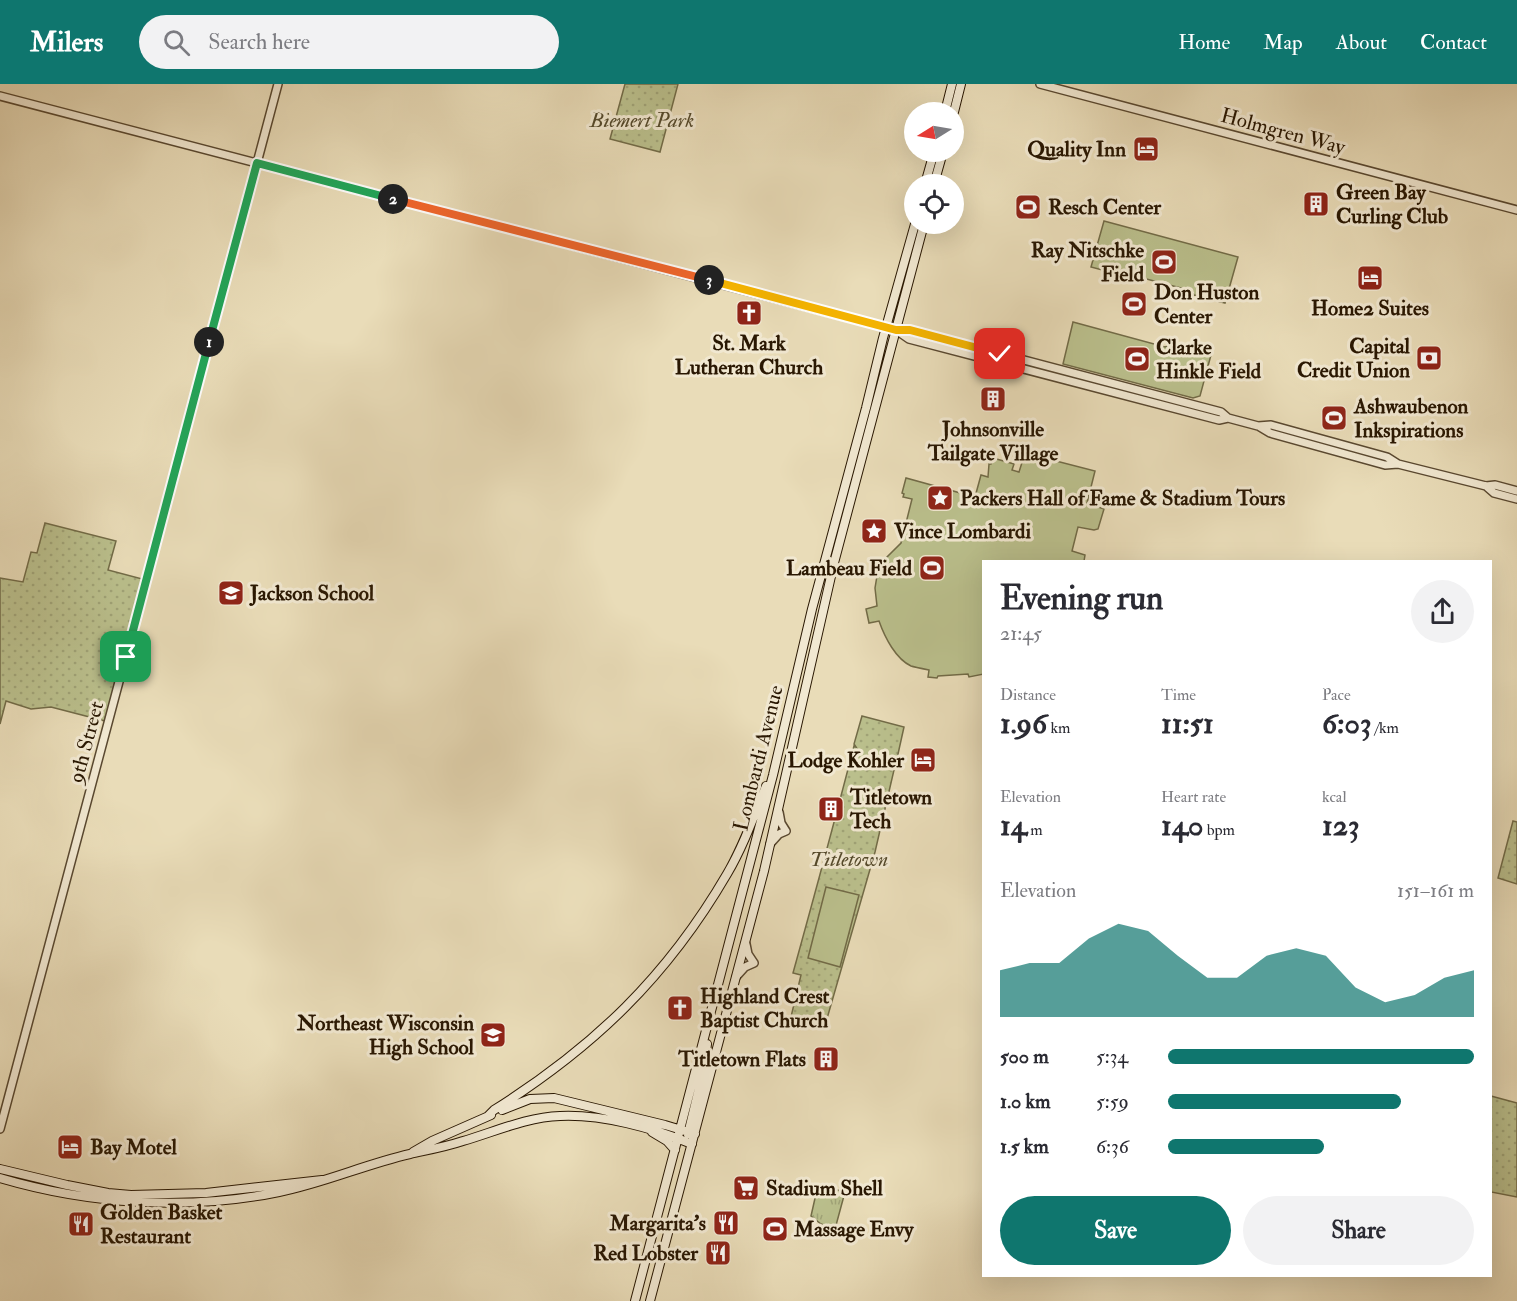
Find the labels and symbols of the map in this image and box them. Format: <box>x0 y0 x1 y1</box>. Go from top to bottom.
north arrow <box>904 102 964 162</box>
street label: Holmgren Way <box>1218 102 1349 161</box>
park label: Biemert Park <box>589 107 694 134</box>
hotel icon: Quality Inn <box>1131 134 1161 164</box>
place label: Quality Inn <box>1027 136 1126 163</box>
place label: Green Bay Curling Club <box>1336 179 1449 230</box>
pin: 2 <box>378 184 408 214</box>
building icon: Green Bay Curling Club <box>1301 189 1331 219</box>
sports icon: Resch Center <box>1013 192 1043 222</box>
place label: Resch Center <box>1048 194 1162 221</box>
place label: Ray Nitschke Field <box>1031 237 1145 288</box>
sports icon: Ray Nitschke Field <box>1149 247 1179 277</box>
hotel icon: Home2 Suites <box>1355 263 1385 293</box>
pin: 3 <box>694 265 724 295</box>
place label: Don Huston Center <box>1154 279 1259 330</box>
sports icon: Don Huston Center <box>1119 289 1149 319</box>
place label: Home2 Suites <box>1311 295 1429 322</box>
church icon: St. Mark Lutheran Church <box>734 298 764 328</box>
pin: 1 <box>194 327 224 357</box>
pin <box>974 328 1025 379</box>
place label: St. Mark Lutheran Church <box>675 330 823 381</box>
place label: Capital Credit Union <box>1297 333 1411 384</box>
place label: Clarke Hinkle Field <box>1156 334 1262 385</box>
bank icon: Capital Credit Union <box>1414 343 1444 373</box>
sports icon: Clarke Hinkle Field <box>1122 344 1152 374</box>
building icon: Johnsonville Tailgate Village <box>978 384 1008 414</box>
place label: Ashwaubenon Inkspirations <box>1353 393 1469 444</box>
sports icon: Ashwaubenon Inkspirations <box>1319 403 1349 433</box>
place label: Johnsonville Tailgate Village <box>927 416 1059 467</box>
place icon: Packers Hall of Fame & Stadium Tours <box>925 483 955 513</box>
place label: Packers Hall of Fame & Stadium Tours <box>960 485 1285 512</box>
place icon: Vince Lombardi <box>859 516 889 546</box>
place label: Vince Lombardi <box>893 518 1031 545</box>
sports icon: Lambeau Field <box>917 553 947 583</box>
place label: Lambeau Field <box>786 555 913 582</box>
school or university icon: Jackson School <box>216 578 246 608</box>
place label: Jackson School <box>249 580 375 607</box>
pin <box>100 631 151 682</box>
street label: Lombardi Avenue <box>727 682 790 834</box>
street label: 9th Street <box>62 698 110 788</box>
hotel icon: Lodge Kohler <box>908 745 938 775</box>
place label: Lodge Kohler <box>787 747 905 774</box>
place label: Titletown Tech <box>849 784 932 835</box>
building icon: Titletown Tech <box>816 794 846 824</box>
park label: Titletown <box>810 846 888 873</box>
place label: Highland Crest Baptist Church <box>700 983 830 1034</box>
church icon: Highland Crest Baptist Church <box>665 993 695 1023</box>
place label: Northeast Wisconsin High School <box>296 1010 475 1061</box>
school or university icon: Northeast Wisconsin High School <box>478 1020 508 1050</box>
building icon: Titletown Flats <box>811 1044 841 1074</box>
place label: Titletown Flats <box>677 1046 806 1073</box>
hotel icon: Bay Motel <box>55 1132 85 1162</box>
place label: Bay Motel <box>90 1134 177 1161</box>
supermarket icon: Stadium Shell <box>731 1173 761 1203</box>
place label: Stadium Shell <box>766 1175 883 1202</box>
place label: Golden Basket Restaurant <box>100 1199 222 1250</box>
restaurant icon: Margarita's <box>711 1208 741 1238</box>
restaurant icon: Golden Basket Restaurant <box>66 1209 96 1239</box>
place label: Margarita's <box>609 1210 706 1237</box>
sports icon: Massage Envy <box>760 1214 790 1244</box>
place label: Massage Envy <box>793 1216 914 1243</box>
restaurant icon: Red Lobster <box>703 1238 733 1268</box>
place label: Red Lobster <box>593 1240 699 1267</box>

